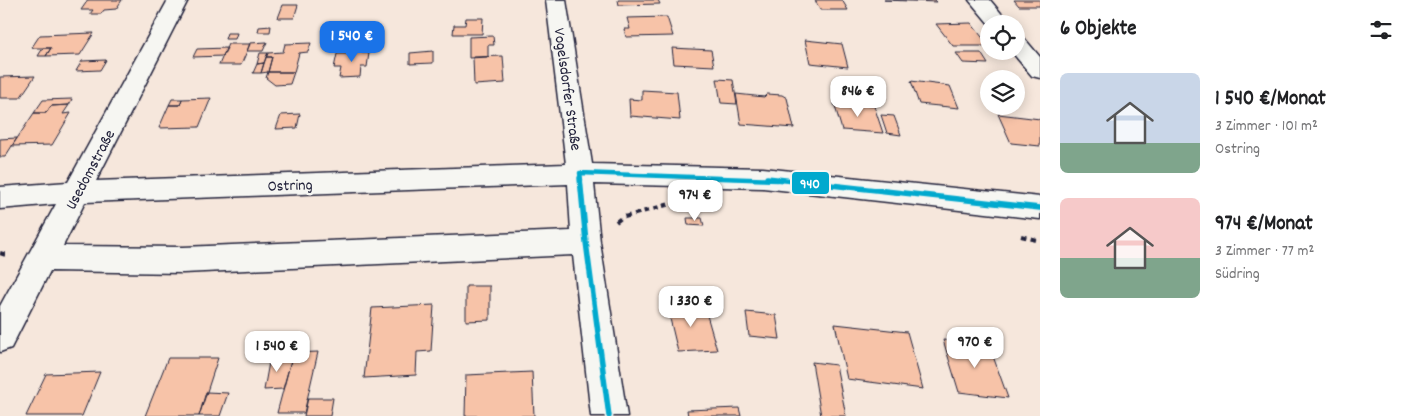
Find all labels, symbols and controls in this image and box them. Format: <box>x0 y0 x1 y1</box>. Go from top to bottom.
map controls <box>980 15 1025 115</box>
button: locate <box>980 15 1025 60</box>
text: 6 Objekte <box>1060 15 1137 45</box>
icon: filters <box>1367 16 1395 44</box>
pin: 1 540 € <box>306 20 398 63</box>
text: 1 540 € <box>331 25 373 48</box>
street label: Vogelsdorfer Straße <box>547 27 586 152</box>
button: layers <box>980 70 1025 115</box>
pin: 846 € <box>823 76 893 118</box>
text: 846 € <box>841 80 875 103</box>
text: 1 540 €/Monat <box>1215 85 1326 115</box>
icon: home <box>1100 93 1160 153</box>
text: 3 Zimmer · 101 m² <box>1215 115 1318 138</box>
street label: Usedomstraße <box>60 126 122 214</box>
text: Ostring <box>1215 138 1260 161</box>
line badge: 940 <box>791 171 830 195</box>
street label: Ostring <box>267 174 313 199</box>
text: 940 <box>800 175 820 195</box>
pin: 974 € <box>660 180 730 222</box>
text: 974 € <box>679 184 711 207</box>
text: 974 €/Monat <box>1215 210 1313 240</box>
icon: home <box>1100 218 1160 278</box>
text: 3 Zimmer · 77 m² <box>1215 240 1314 263</box>
text: Südring <box>1215 263 1260 286</box>
pin: 1 330 € <box>645 286 737 328</box>
text: 1 330 € <box>670 290 712 313</box>
pin: 970 € <box>940 326 1010 369</box>
pin: 1 540 € <box>231 330 323 373</box>
text: 970 € <box>958 331 992 354</box>
text: 1 540 € <box>256 335 298 358</box>

